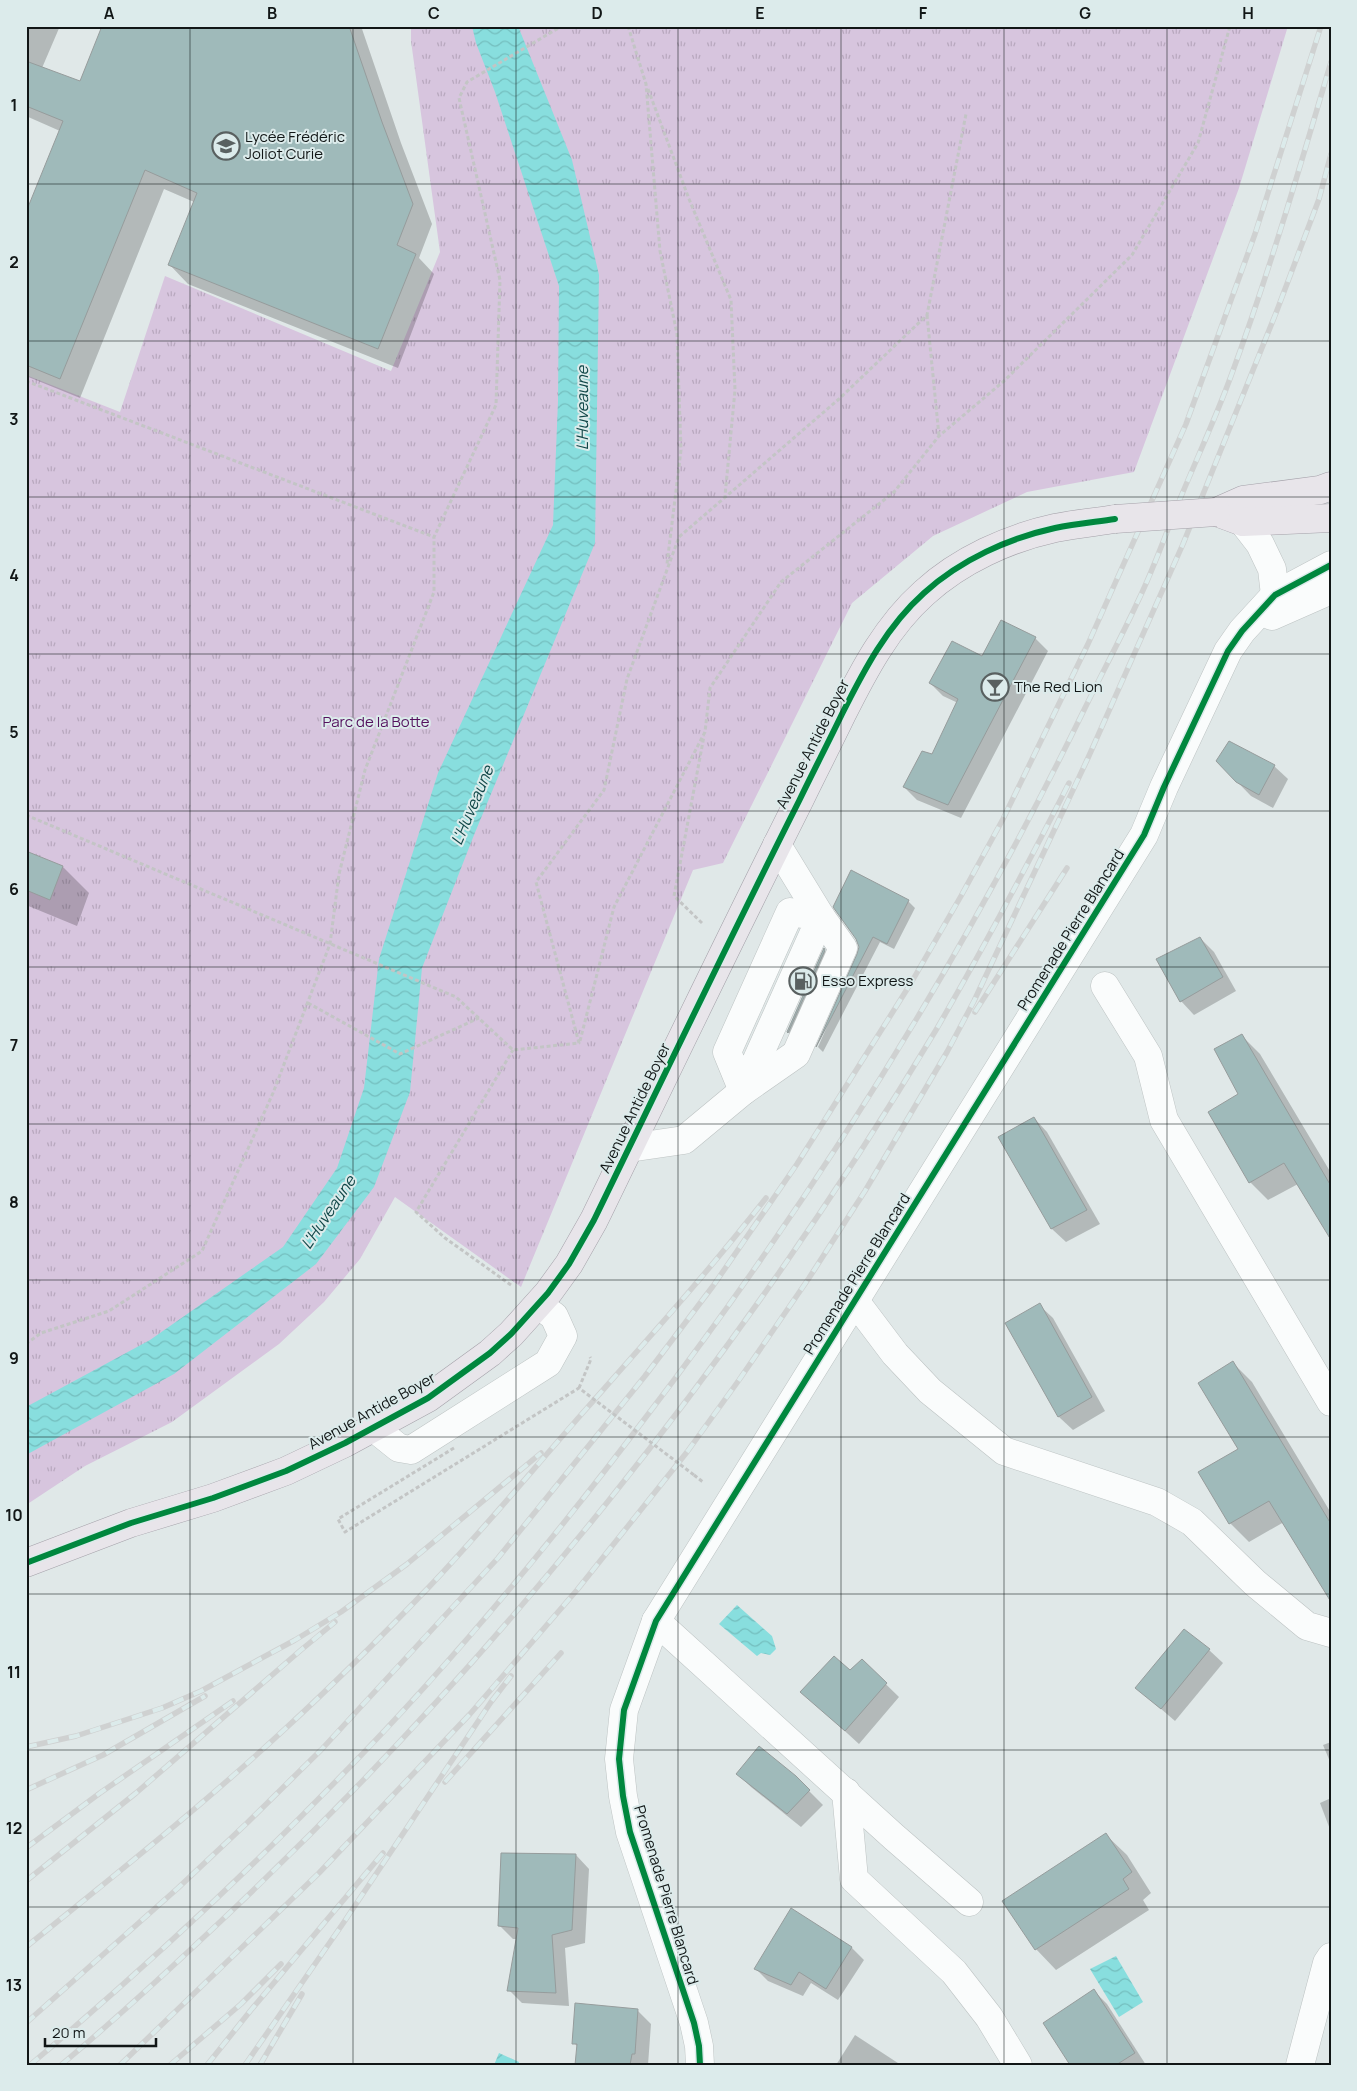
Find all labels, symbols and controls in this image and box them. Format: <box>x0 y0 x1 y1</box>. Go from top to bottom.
text: A <box>104 2 115 24</box>
text: B <box>267 2 277 24</box>
text: C <box>428 2 440 24</box>
text: D <box>591 2 603 24</box>
text: E <box>755 2 765 24</box>
text: F <box>919 2 928 24</box>
text: G <box>1079 2 1091 24</box>
text: H <box>1242 2 1254 24</box>
text: 1 <box>10 94 18 116</box>
place label: Lycée Frédéric Joliot Curie <box>245 126 345 164</box>
school or university icon: Lycée Frédéric Joliot Curie <box>211 131 241 161</box>
text: 2 <box>9 251 19 273</box>
water label: L'Huveaune <box>571 364 593 450</box>
text: 3 <box>9 408 19 430</box>
text: 4 <box>9 564 19 586</box>
bar icon: The Red Lion <box>980 672 1010 702</box>
street label: Avenue Antide Boyer <box>771 675 855 812</box>
place label: The Red Lion <box>1014 676 1103 697</box>
park label: Parc de la Botte <box>322 711 430 732</box>
text: 5 <box>9 721 19 743</box>
water label: L'Huveaune <box>445 760 499 848</box>
street label: Promenade Pierre Blancard <box>1012 845 1129 1014</box>
text: 6 <box>9 878 19 900</box>
fuel station icon: Esso Express <box>788 966 818 996</box>
place label: Esso Express <box>822 970 913 991</box>
text: 7 <box>10 1034 18 1056</box>
street label: Avenue Antide Boyer <box>594 1039 675 1176</box>
water label: L'Huveaune <box>295 1170 362 1253</box>
street label: Promenade Pierre Blancard <box>798 1189 915 1358</box>
text: 8 <box>9 1191 19 1213</box>
text: 9 <box>9 1347 19 1369</box>
street label: Avenue Antide Boyer <box>304 1367 440 1454</box>
text: 10 <box>5 1504 23 1526</box>
text: 11 <box>7 1661 21 1683</box>
street label: Promenade Pierre Blancard <box>629 1803 704 1987</box>
text: 12 <box>6 1817 22 1839</box>
text: 13 <box>6 1974 22 1996</box>
scale bar <box>45 2016 156 2048</box>
text: 20 m <box>52 2022 85 2043</box>

